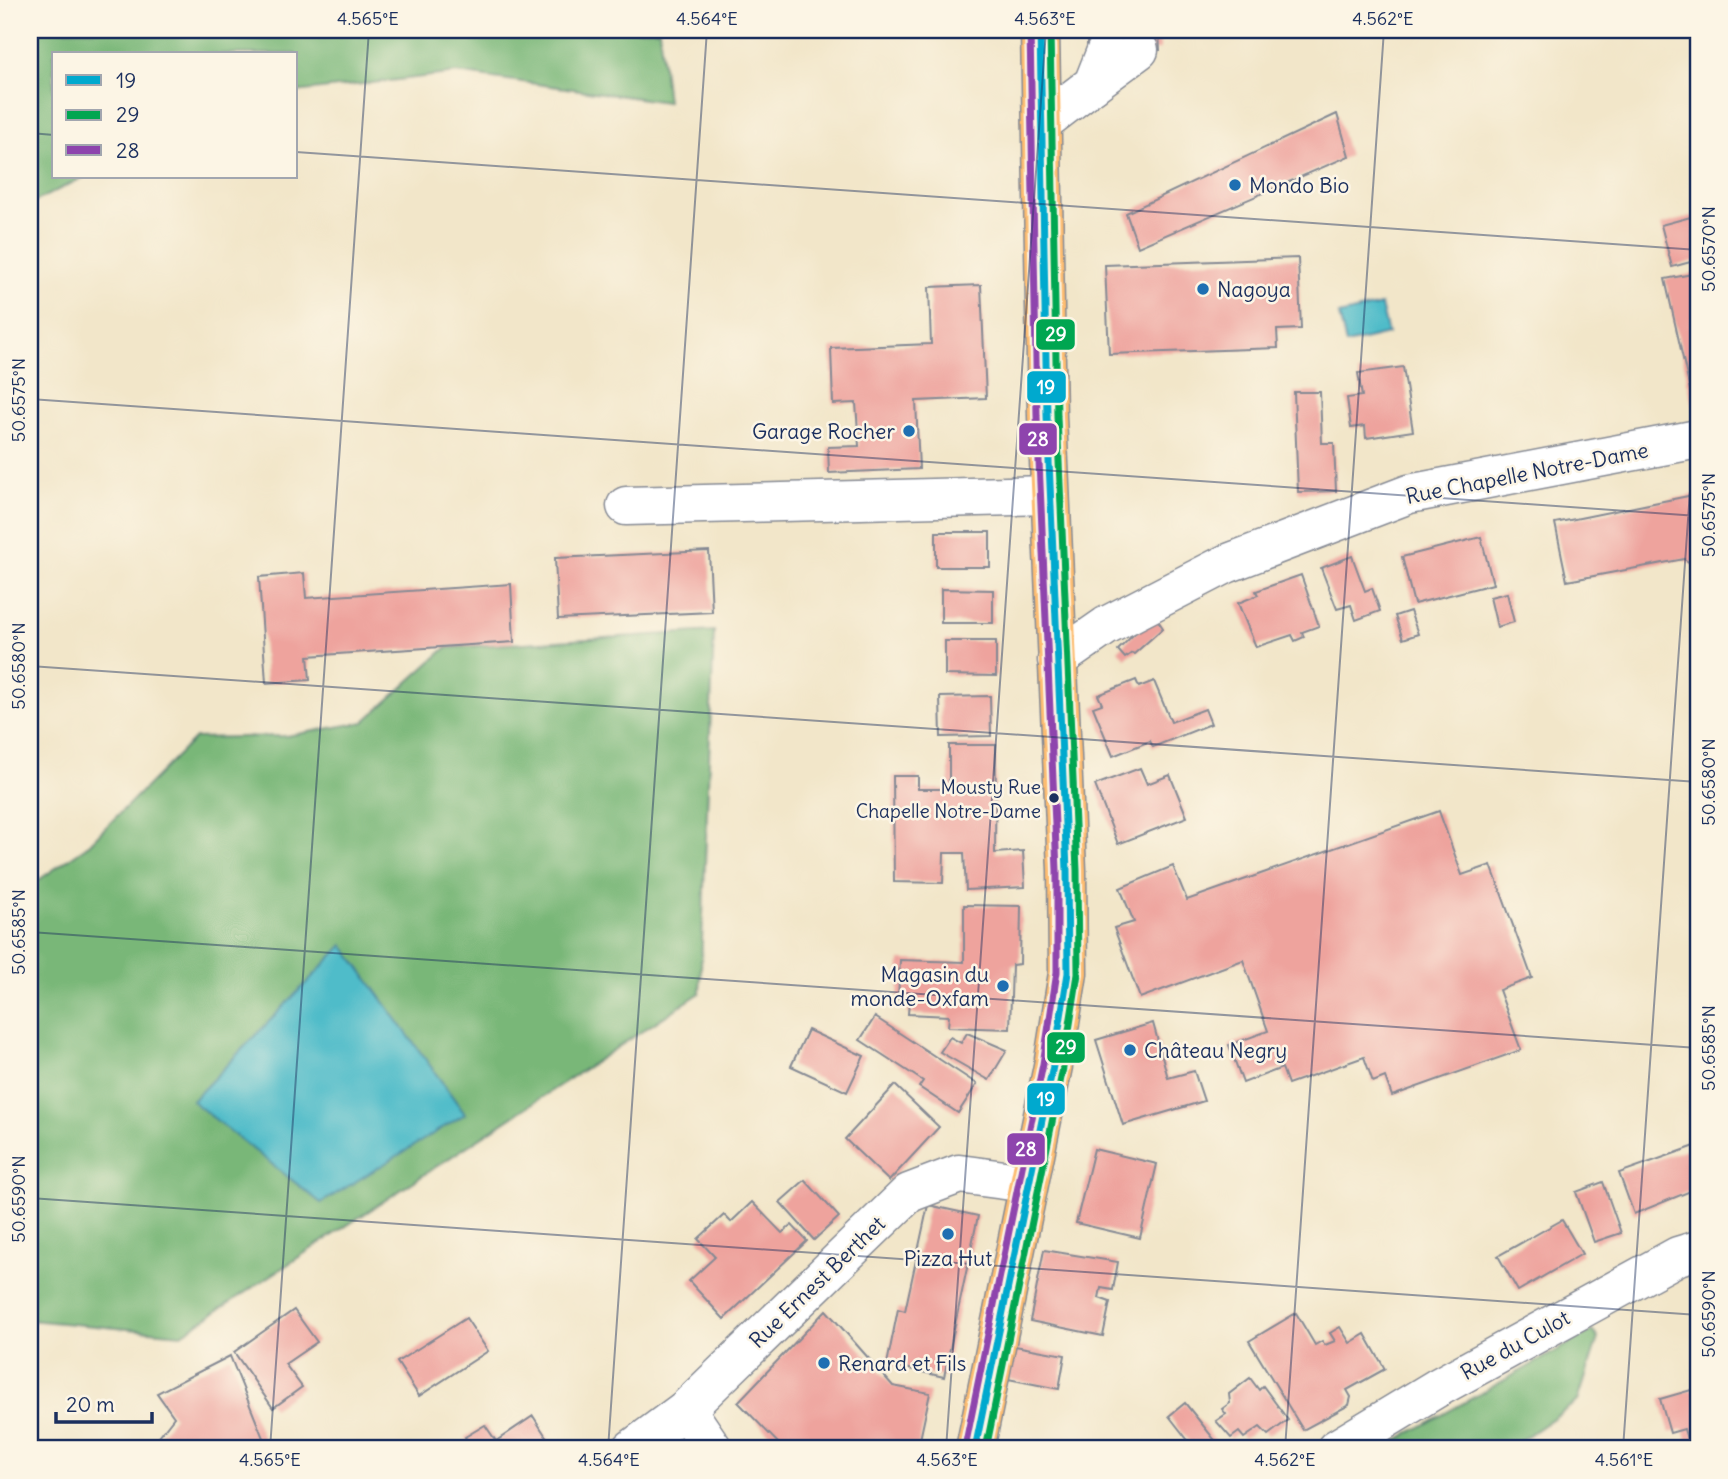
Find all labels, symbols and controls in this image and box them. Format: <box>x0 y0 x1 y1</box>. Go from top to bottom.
text: 4.565°E <box>337 7 399 30</box>
text: 4.564°E <box>676 7 738 30</box>
text: 4.563°E <box>1014 7 1076 30</box>
text: 4.562°E <box>1352 7 1414 30</box>
legend <box>52 52 298 178</box>
text: 19 <box>116 67 136 94</box>
text: 29 <box>116 101 140 128</box>
text: 28 <box>116 137 140 164</box>
place label: Mondo Bio <box>1249 172 1349 199</box>
marker: Mondo Bio <box>1227 177 1243 193</box>
text: 50.6570°N <box>1697 206 1720 292</box>
place label: Nagoya <box>1217 276 1291 303</box>
marker: Nagoya <box>1195 281 1211 297</box>
line badge: 29 <box>1035 318 1076 351</box>
text: 29 <box>1045 322 1067 346</box>
text: 50.6575°N <box>7 358 30 442</box>
line badge: 19 <box>1026 370 1067 404</box>
text: 19 <box>1037 375 1055 399</box>
place label: Garage Rocher <box>752 418 895 445</box>
line badge: 28 <box>1018 422 1058 456</box>
marker: Garage Rocher <box>901 423 917 439</box>
text: 28 <box>1027 427 1049 451</box>
street label: Rue Chapelle Notre-Dame <box>1403 436 1651 510</box>
text: 50.6575°N <box>1697 473 1720 557</box>
text: 50.6580°N <box>7 622 30 710</box>
text: 50.6580°N <box>1697 738 1720 826</box>
place label: Mousty Rue Chapelle Notre-Dame <box>856 775 1041 823</box>
marker: Mousty Rue Chapelle Notre-Dame <box>1047 791 1061 805</box>
text: 50.6585°N <box>7 889 30 975</box>
place label: Magasin du monde-Oxfam <box>851 961 989 1012</box>
marker: Magasin du monde-Oxfam <box>995 978 1011 994</box>
text: 50.6585°N <box>1697 1005 1720 1091</box>
line badge: 29 <box>1046 1031 1086 1064</box>
text: 29 <box>1055 1035 1077 1059</box>
place label: Château Negry <box>1144 1037 1287 1064</box>
marker: Château Negry <box>1122 1042 1138 1058</box>
line badge: 19 <box>1026 1082 1066 1116</box>
text: 19 <box>1037 1087 1055 1111</box>
line badge: 28 <box>1006 1132 1046 1166</box>
text: 28 <box>1015 1137 1037 1161</box>
text: 50.6590°N <box>7 1155 30 1243</box>
street label: Rue Ernest Berthet <box>743 1210 891 1354</box>
marker: Pizza Hut <box>940 1226 956 1242</box>
place label: Pizza Hut <box>904 1245 992 1272</box>
text: 50.6590°N <box>1697 1270 1720 1358</box>
street label: Rue du Culot <box>1456 1304 1574 1386</box>
place label: Renard et Fils <box>838 1350 966 1377</box>
marker: Renard et Fils <box>816 1355 832 1371</box>
scale bar <box>56 1381 152 1425</box>
text: 20 m <box>66 1391 115 1418</box>
text: 4.565°E <box>239 1448 301 1471</box>
text: 4.564°E <box>578 1448 640 1471</box>
text: 4.563°E <box>916 1448 978 1471</box>
text: 4.562°E <box>1254 1448 1316 1471</box>
text: 4.561°E <box>1595 1448 1653 1471</box>

